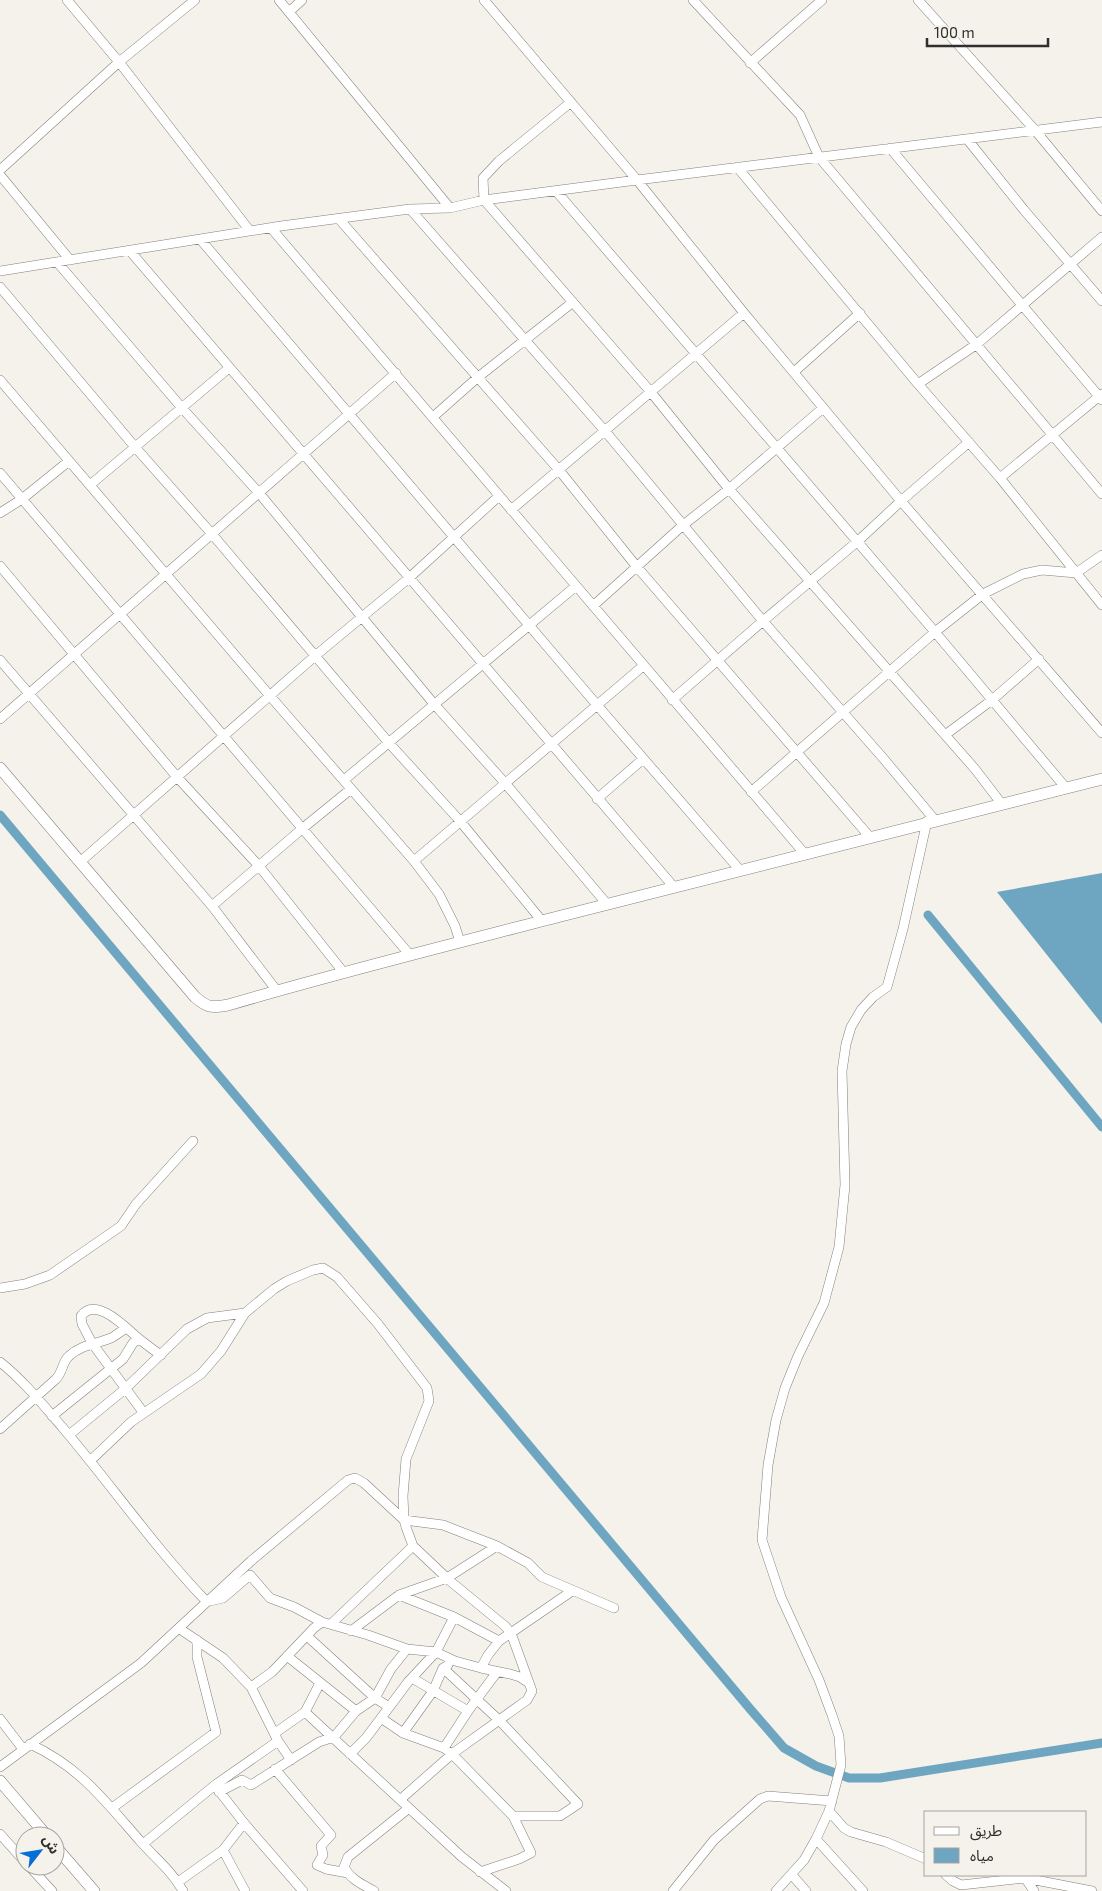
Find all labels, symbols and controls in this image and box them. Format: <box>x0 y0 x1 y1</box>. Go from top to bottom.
scale bar <box>927 15 1048 47</box>
text: 100 m <box>934 23 975 41</box>
legend <box>924 1811 1087 1876</box>
text: طريق <box>970 1821 1002 1841</box>
north arrow <box>15 1826 65 1876</box>
text: ش <box>39 1831 64 1857</box>
text: مياه <box>970 1846 994 1864</box>

